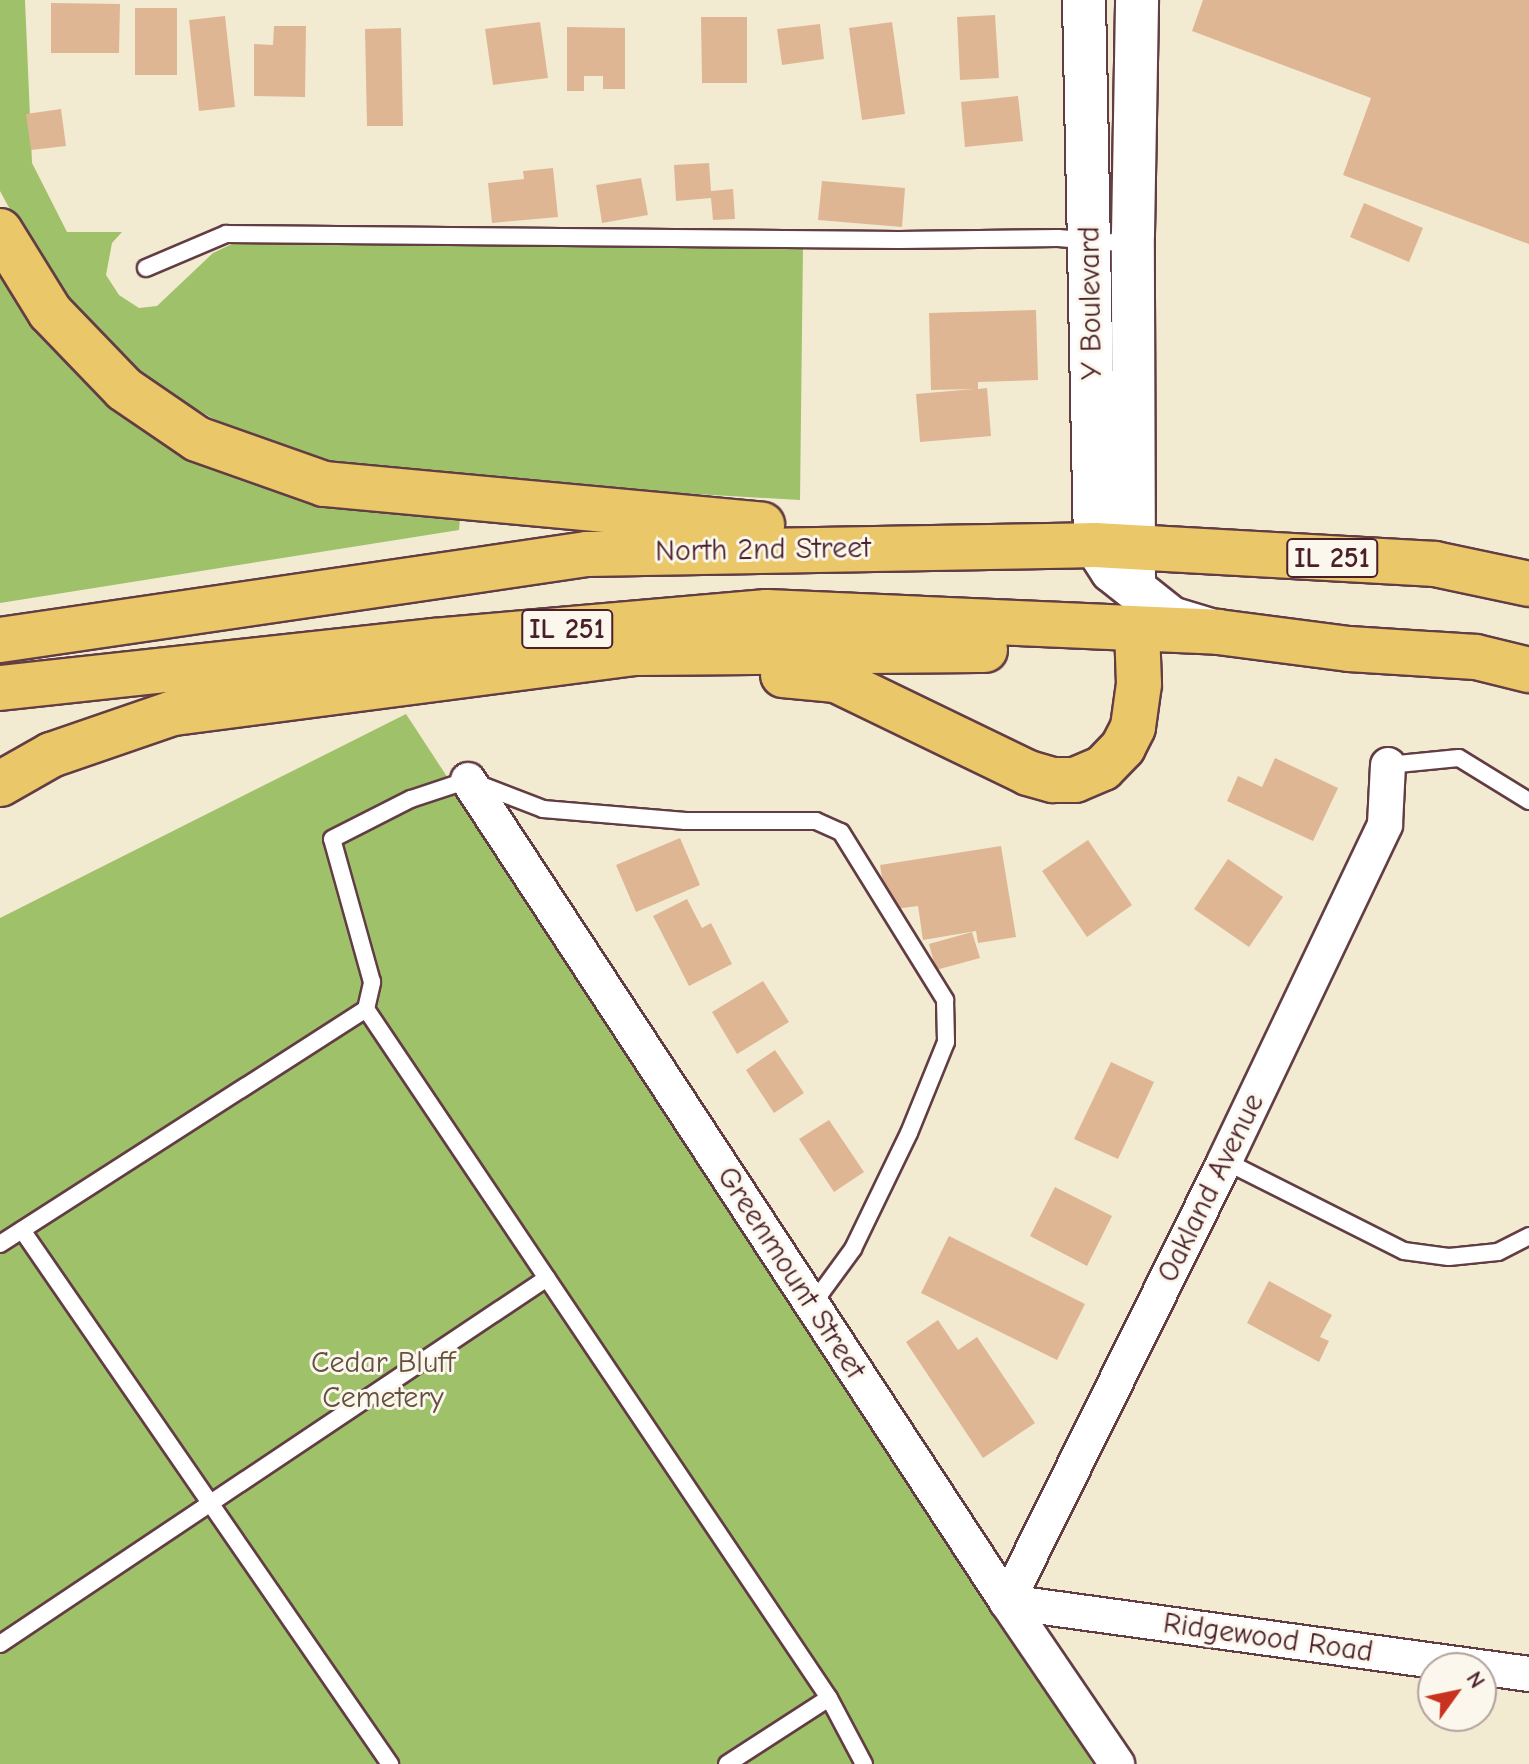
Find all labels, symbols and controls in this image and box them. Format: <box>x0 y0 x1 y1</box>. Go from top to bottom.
street label: Y Boulevard <box>1072 226 1110 380</box>
street label: North 2nd Street <box>655 530 871 570</box>
road number: IL 251 <box>1286 534 1378 582</box>
road number: IL 251 <box>521 605 613 653</box>
street label: Oakland Avenue <box>1150 1088 1272 1288</box>
street label: Greenmount Street <box>709 1160 873 1386</box>
park label: Cedar Bluff Cemetery <box>311 1345 455 1416</box>
street label: Ridgewood Road <box>1161 1605 1375 1671</box>
north arrow <box>1417 1652 1497 1732</box>
text: N <box>1461 1667 1490 1693</box>

